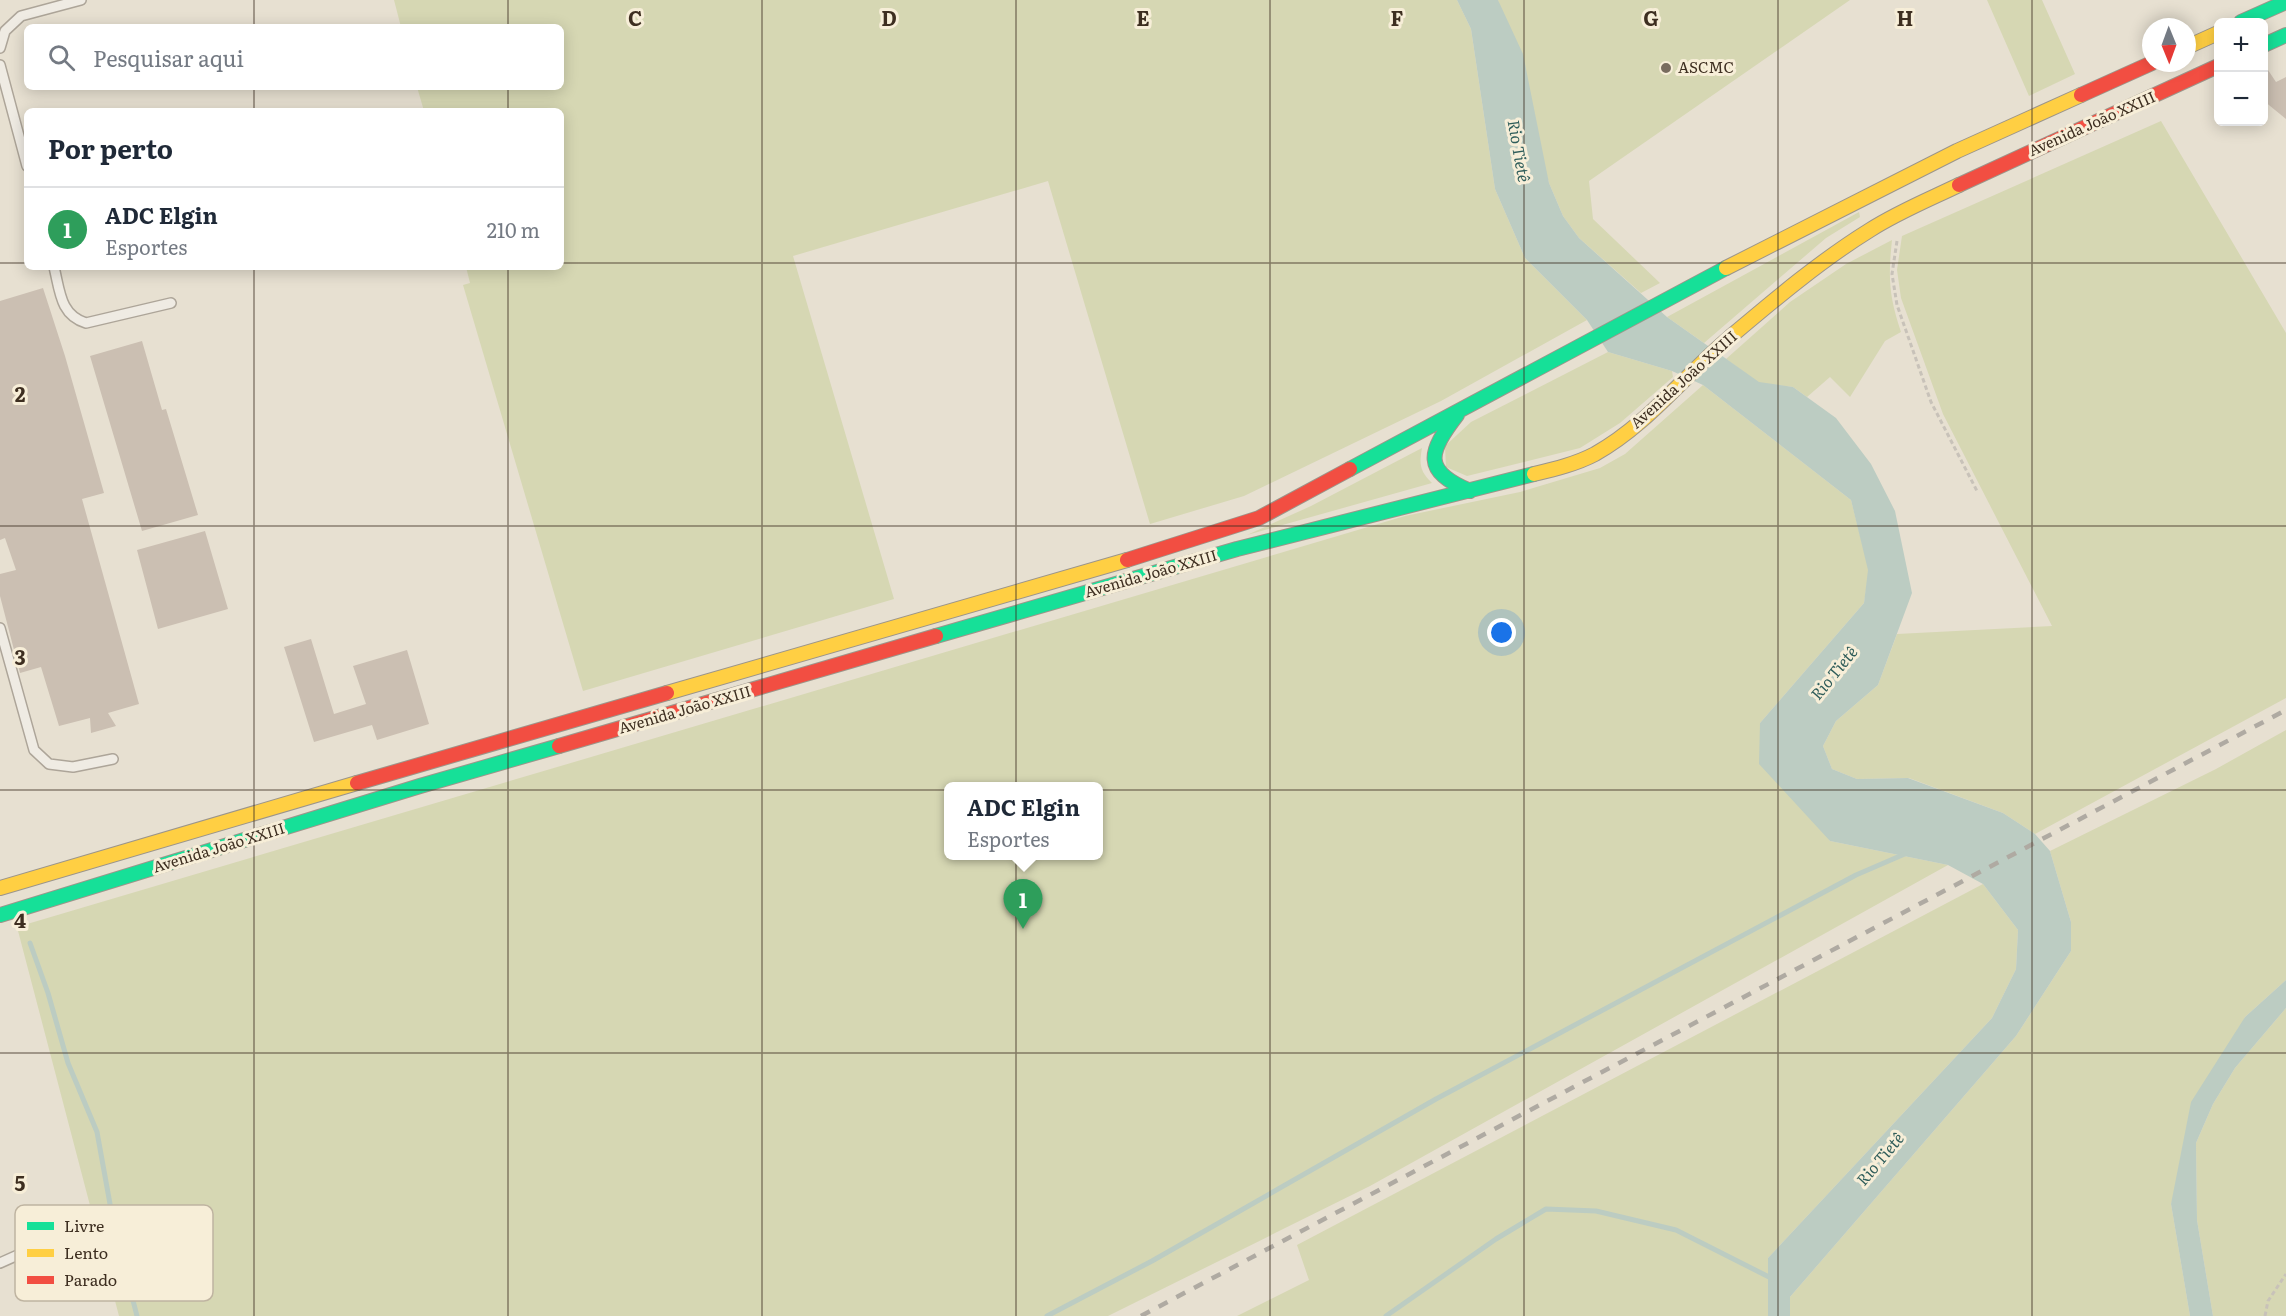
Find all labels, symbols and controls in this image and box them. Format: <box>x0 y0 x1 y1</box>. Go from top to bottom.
text: C <box>628 2 642 32</box>
text: D <box>881 2 897 32</box>
text: E <box>1136 2 1150 32</box>
text: F <box>1391 2 1404 32</box>
text: G <box>1643 2 1659 32</box>
text: H <box>1897 2 1913 32</box>
north arrow <box>2142 18 2196 72</box>
map controls <box>2214 18 2268 126</box>
button: + <box>2214 18 2268 72</box>
search box <box>24 24 564 90</box>
icon: search <box>45 41 78 74</box>
text: Pesquisar aqui <box>93 41 244 74</box>
place label: ASCMC <box>1678 55 1734 78</box>
marker: ASCMC <box>1659 61 1673 75</box>
button: − <box>2214 72 2268 126</box>
street label: Avenida João XXIII <box>2024 84 2159 161</box>
water label: Rio Tietê <box>1503 118 1537 184</box>
text: Por perto <box>48 128 173 167</box>
text: ADC Elgin <box>105 198 218 231</box>
text: 1 <box>63 214 72 244</box>
text: 210 m <box>487 214 540 244</box>
text: Esportes <box>105 231 187 261</box>
street label: Avenida João XXIII <box>1624 325 1742 433</box>
text: 2 <box>15 378 26 408</box>
street label: Avenida João XXIII <box>1082 543 1220 602</box>
your location <box>1487 618 1516 647</box>
water label: Rio Tietê <box>1804 640 1862 704</box>
text: 3 <box>14 641 26 671</box>
street label: Avenida João XXIII <box>616 679 754 738</box>
popup <box>944 782 1103 860</box>
text: ADC Elgin <box>967 790 1080 823</box>
street label: Avenida João XXIII <box>150 816 287 878</box>
text: Esportes <box>967 823 1049 853</box>
pin: 1 <box>1004 880 1042 929</box>
text: 4 <box>14 904 26 934</box>
water label: Rio Tietê <box>1850 1126 1909 1190</box>
text: 5 <box>15 1167 26 1197</box>
legend <box>15 1205 213 1301</box>
text: Livre <box>64 1213 104 1237</box>
text: Lento <box>64 1240 108 1264</box>
text: Parado <box>64 1267 117 1291</box>

